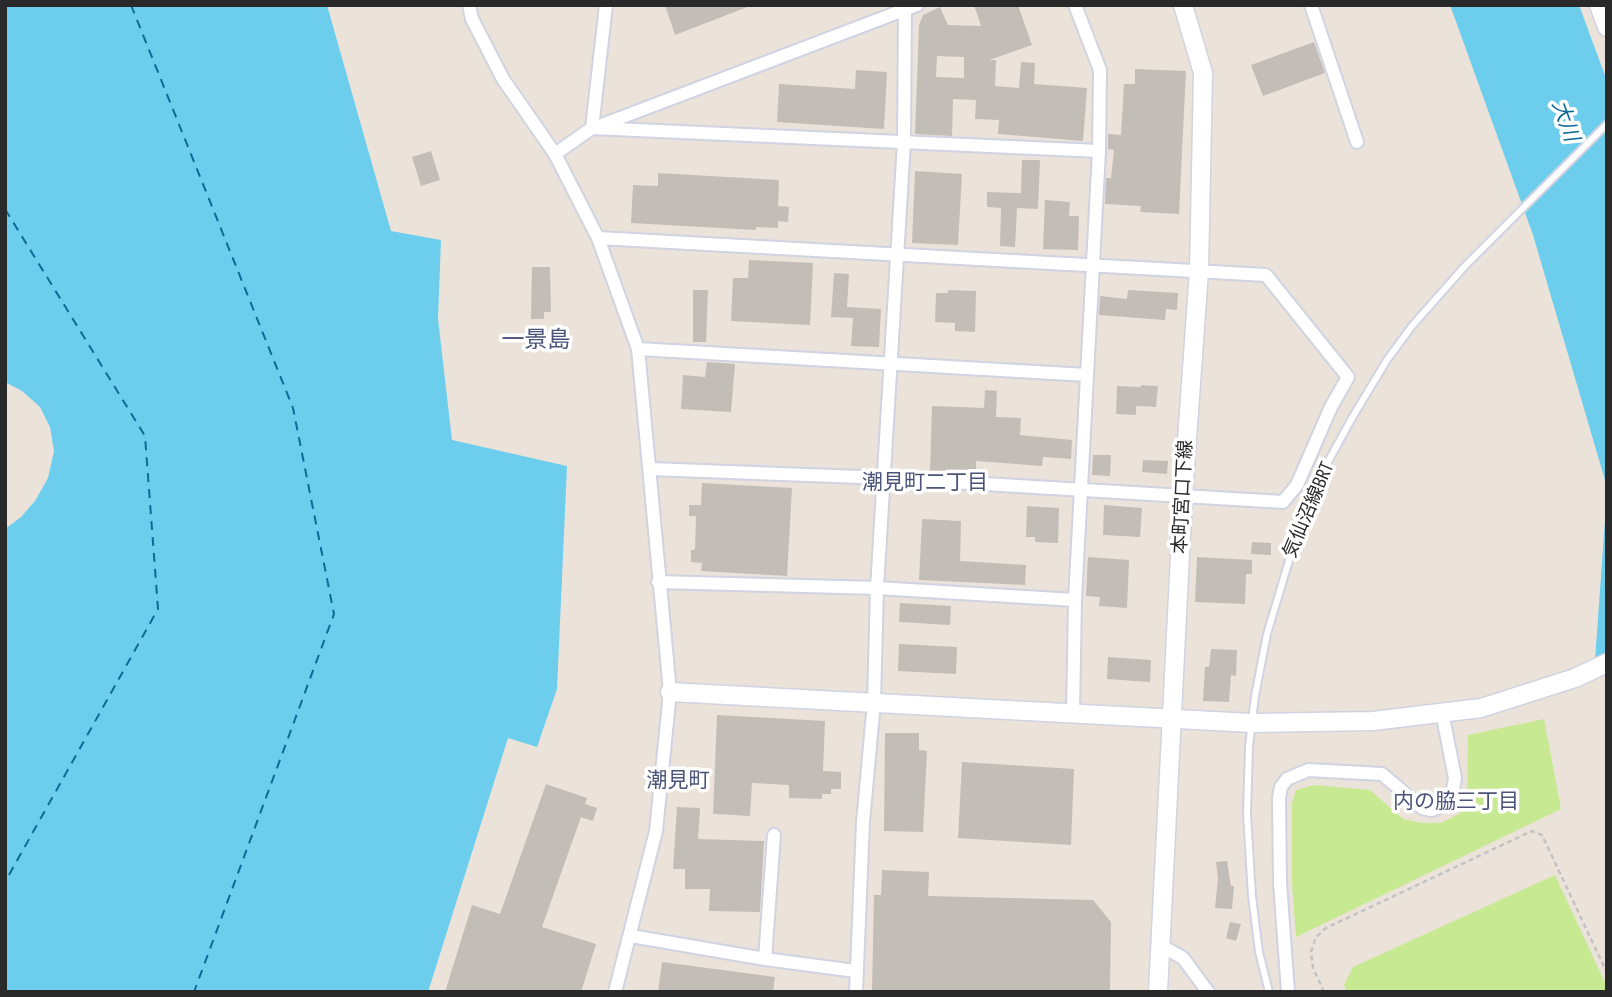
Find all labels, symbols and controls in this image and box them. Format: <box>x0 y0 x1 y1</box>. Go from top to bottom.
water label: 大川 <box>1546 97 1584 145</box>
district label: 一景島 <box>502 326 570 354</box>
street label: 本町宮口下線 <box>1169 439 1197 555</box>
street label: 気仙沼線BRT <box>1279 459 1339 561</box>
district label: 潮見町二丁目 <box>862 470 988 496</box>
district label: 潮見町 <box>647 768 709 794</box>
district label: 内の脇三丁目 <box>1393 789 1519 815</box>

